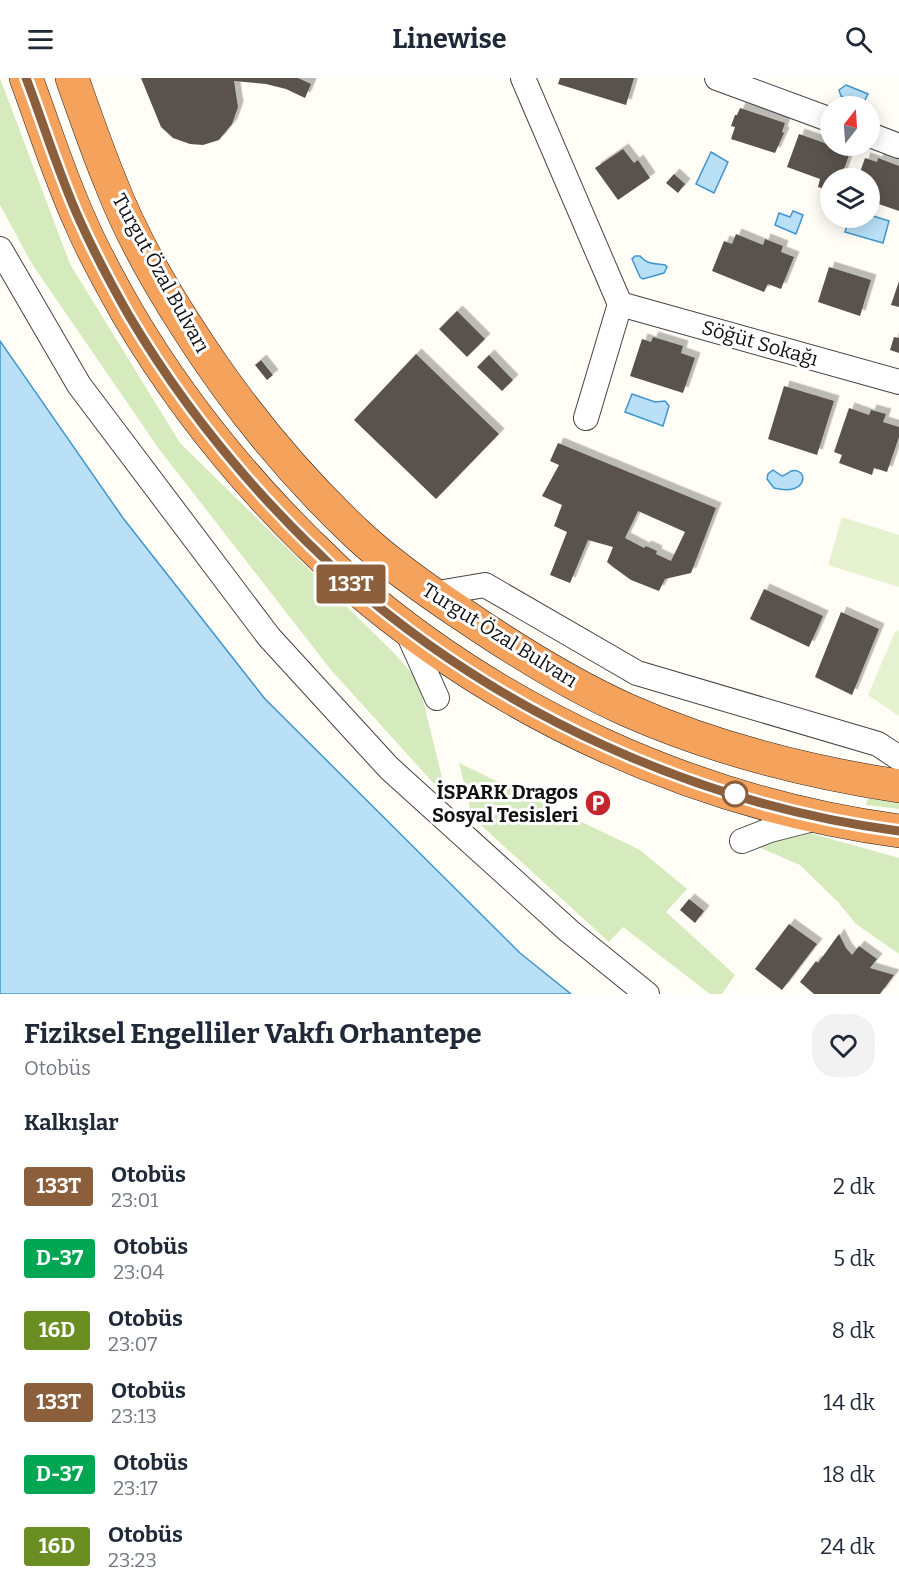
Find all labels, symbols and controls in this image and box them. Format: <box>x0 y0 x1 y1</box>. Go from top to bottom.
icon: menu <box>24 23 57 56</box>
text: Linewise <box>392 23 507 55</box>
icon: search <box>842 23 875 56</box>
north arrow <box>820 96 880 156</box>
map controls <box>820 96 880 228</box>
button: layers <box>820 168 880 228</box>
street label: Turgut Özal Bulvarı <box>107 189 215 357</box>
street label: Söğüt Sokağı <box>699 315 821 371</box>
line badge: 133T <box>309 564 393 604</box>
text: 133T <box>329 571 374 597</box>
street label: Turgut Özal Bulvarı <box>418 578 582 692</box>
place label: İSPARK Dragos Sosyal Tesisleri <box>432 780 579 827</box>
unlabelled marker <box>722 781 748 807</box>
parking icon: İSPARK Dragos Sosyal Tesisleri <box>583 788 613 818</box>
button: heart <box>812 1014 875 1077</box>
text: Fiziksel Engelliler Vakfı Orhantepe <box>24 1017 482 1050</box>
text: Otobüs <box>24 1056 91 1080</box>
text: Kalkışlar <box>24 1109 119 1136</box>
text: Otobüs <box>111 1161 186 1188</box>
text: 133T <box>36 1173 81 1199</box>
text: 2 dk <box>833 1173 875 1200</box>
text: 23:01 <box>111 1188 158 1212</box>
text: Otobüs <box>113 1233 188 1260</box>
text: D-37 <box>36 1245 83 1271</box>
text: 5 dk <box>833 1245 875 1272</box>
text: 23:04 <box>113 1260 164 1284</box>
text: Otobüs <box>108 1305 183 1332</box>
text: 16D <box>39 1317 75 1343</box>
text: 8 dk <box>832 1317 875 1344</box>
text: 23:07 <box>108 1332 157 1356</box>
text: Otobüs <box>111 1377 186 1404</box>
text: 133T <box>36 1389 81 1415</box>
text: 14 dk <box>823 1389 875 1416</box>
text: 23:13 <box>111 1404 157 1428</box>
text: Otobüs <box>113 1449 188 1476</box>
text: D-37 <box>36 1461 83 1487</box>
text: 18 dk <box>823 1461 875 1488</box>
text: 23:17 <box>113 1476 158 1500</box>
text: Otobüs <box>108 1521 183 1548</box>
text: 16D <box>39 1533 75 1559</box>
text: 24 dk <box>820 1533 875 1560</box>
text: 23:23 <box>108 1548 157 1572</box>

